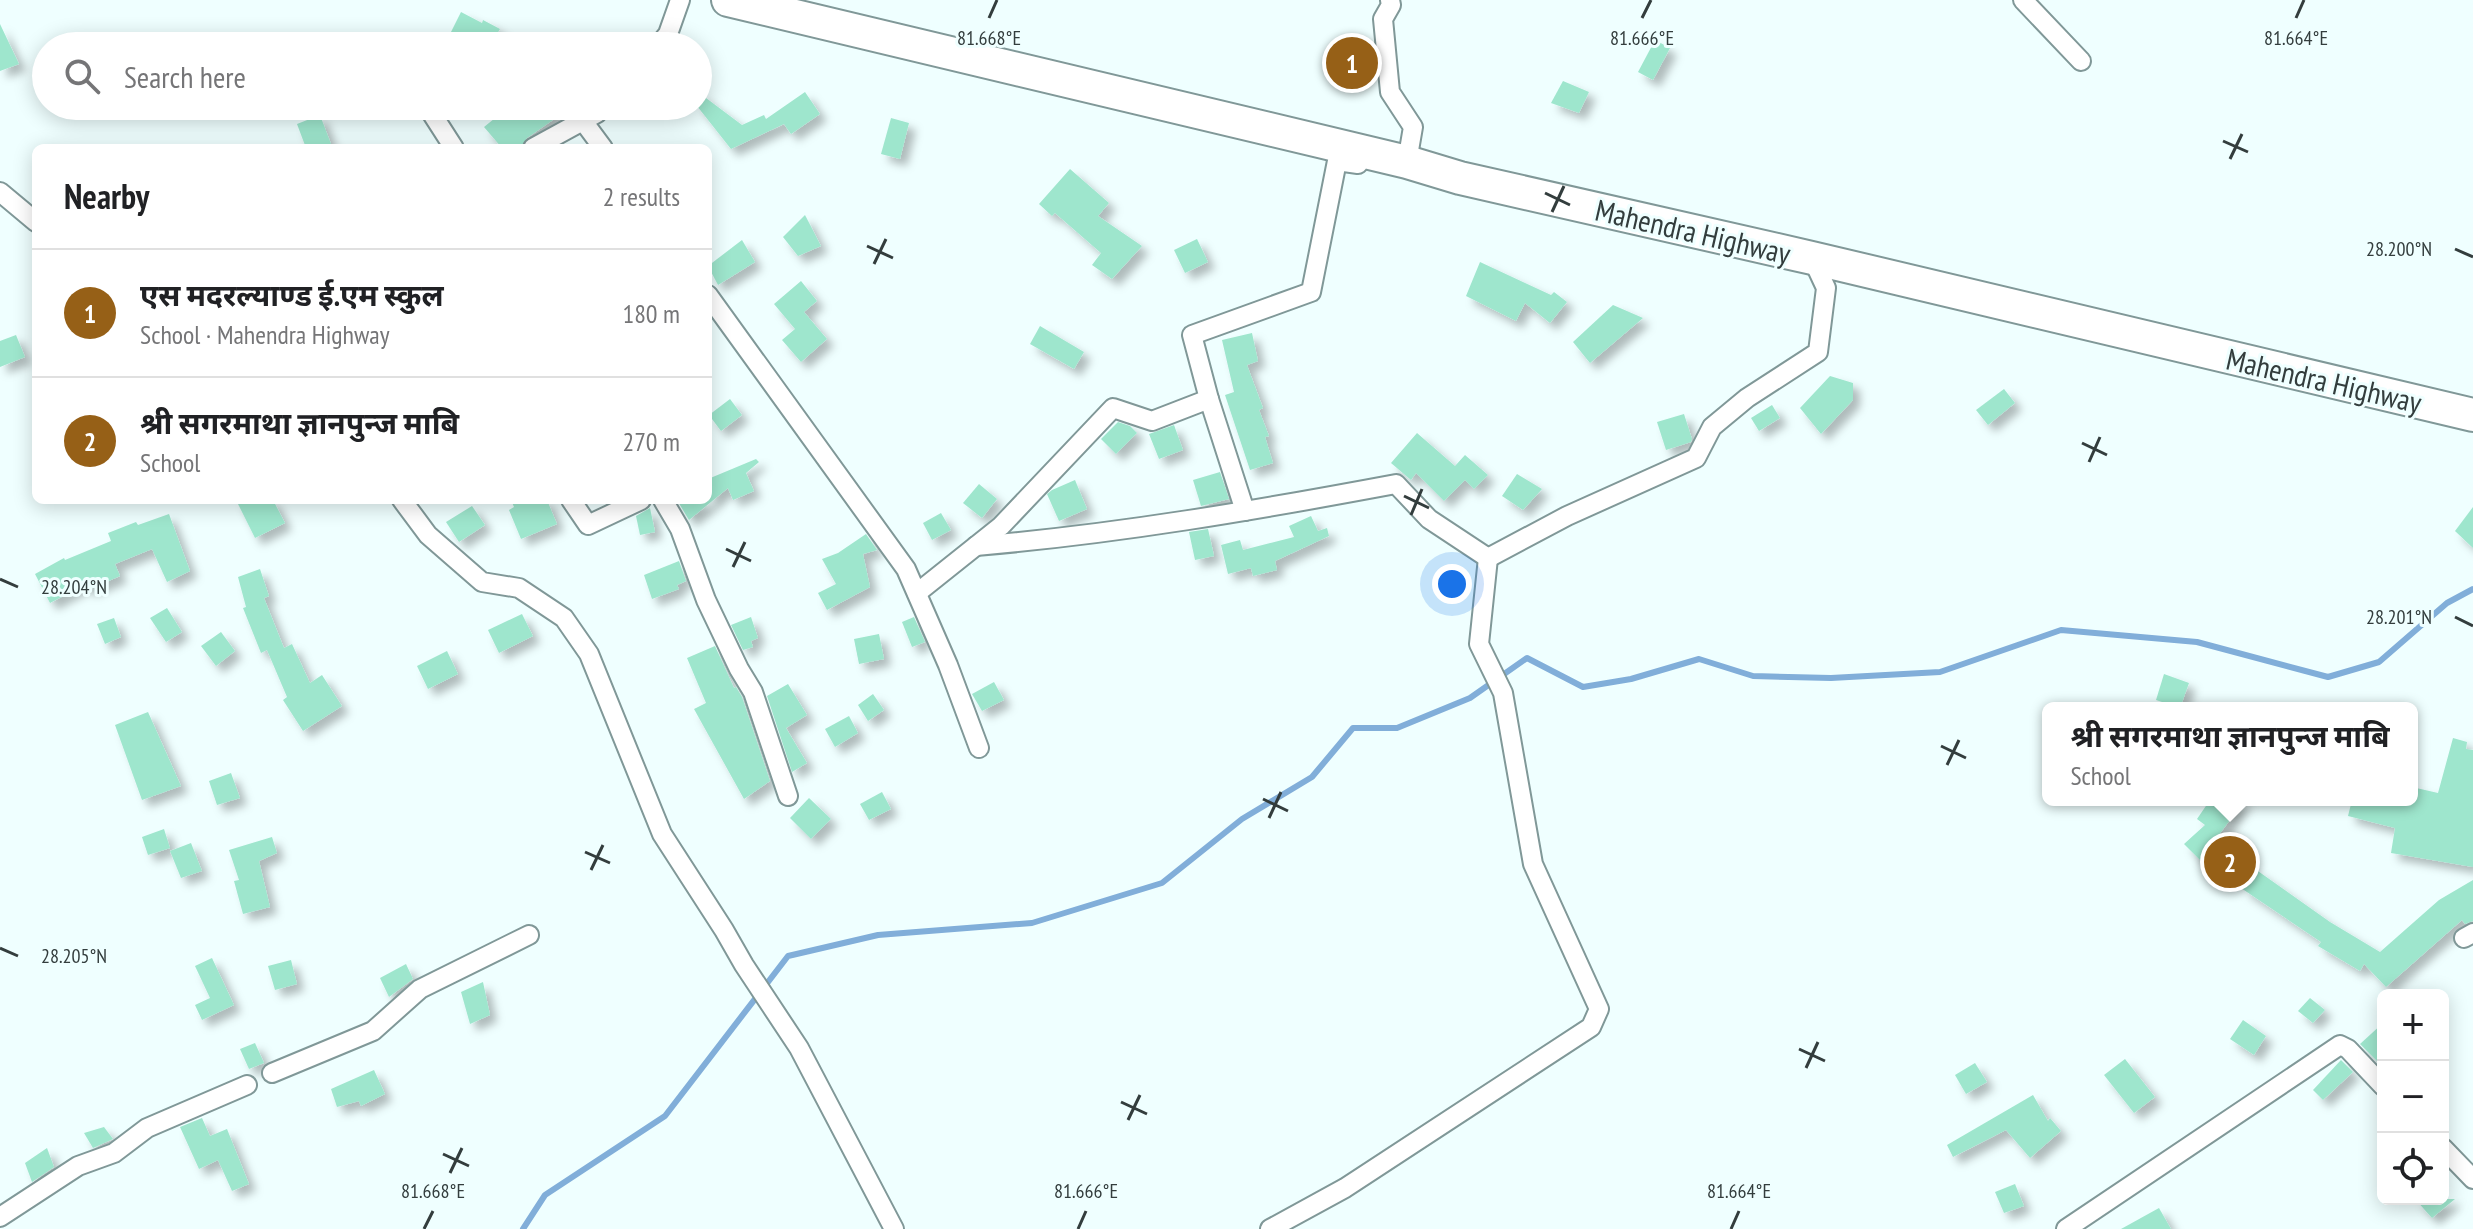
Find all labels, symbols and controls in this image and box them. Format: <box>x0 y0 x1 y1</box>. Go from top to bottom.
text: 81.668°E <box>957 25 1021 51</box>
text: 81.666°E <box>1610 25 1674 51</box>
text: 81.664°E <box>2264 25 2328 51</box>
search box <box>32 32 712 120</box>
pin: 1 <box>1326 33 1378 93</box>
icon: search <box>60 54 104 98</box>
text: Search here <box>124 57 246 96</box>
text: Nearby <box>64 174 149 218</box>
text: 2 results <box>603 180 680 213</box>
street label: Mahendra Highway <box>1592 190 1795 273</box>
text: 28.200°N <box>2366 236 2432 262</box>
text: एस मदरल्याण्ड ई.एम स्कुल <box>140 275 444 314</box>
text: 1 <box>84 297 96 330</box>
text: 180 m <box>622 297 680 330</box>
text: School · Mahendra Highway <box>140 318 390 351</box>
street label: Mahendra Highway <box>2223 339 2426 422</box>
text: श्री सगरमाथा ज्ञानपुन्ज माबि <box>140 403 459 442</box>
text: 2 <box>84 425 96 458</box>
text: 270 m <box>622 425 680 458</box>
text: School <box>140 446 200 479</box>
your location <box>1432 564 1472 604</box>
text: 28.204°N <box>41 574 107 600</box>
text: 28.201°N <box>2366 604 2432 630</box>
popup <box>2042 702 2418 806</box>
text: श्री सगरमाथा ज्ञानपुन्ज माबि <box>2070 716 2390 755</box>
text: School <box>2070 759 2131 792</box>
pin: 2 <box>2204 832 2256 892</box>
text: 28.205°N <box>41 943 107 969</box>
map controls <box>2377 989 2449 1205</box>
button: + <box>2377 989 2449 1061</box>
button: − <box>2377 1061 2449 1133</box>
button: locate <box>2377 1133 2449 1205</box>
text: 81.668°E <box>401 1178 465 1204</box>
text: 81.666°E <box>1054 1178 1118 1204</box>
text: 81.664°E <box>1707 1178 1771 1204</box>

